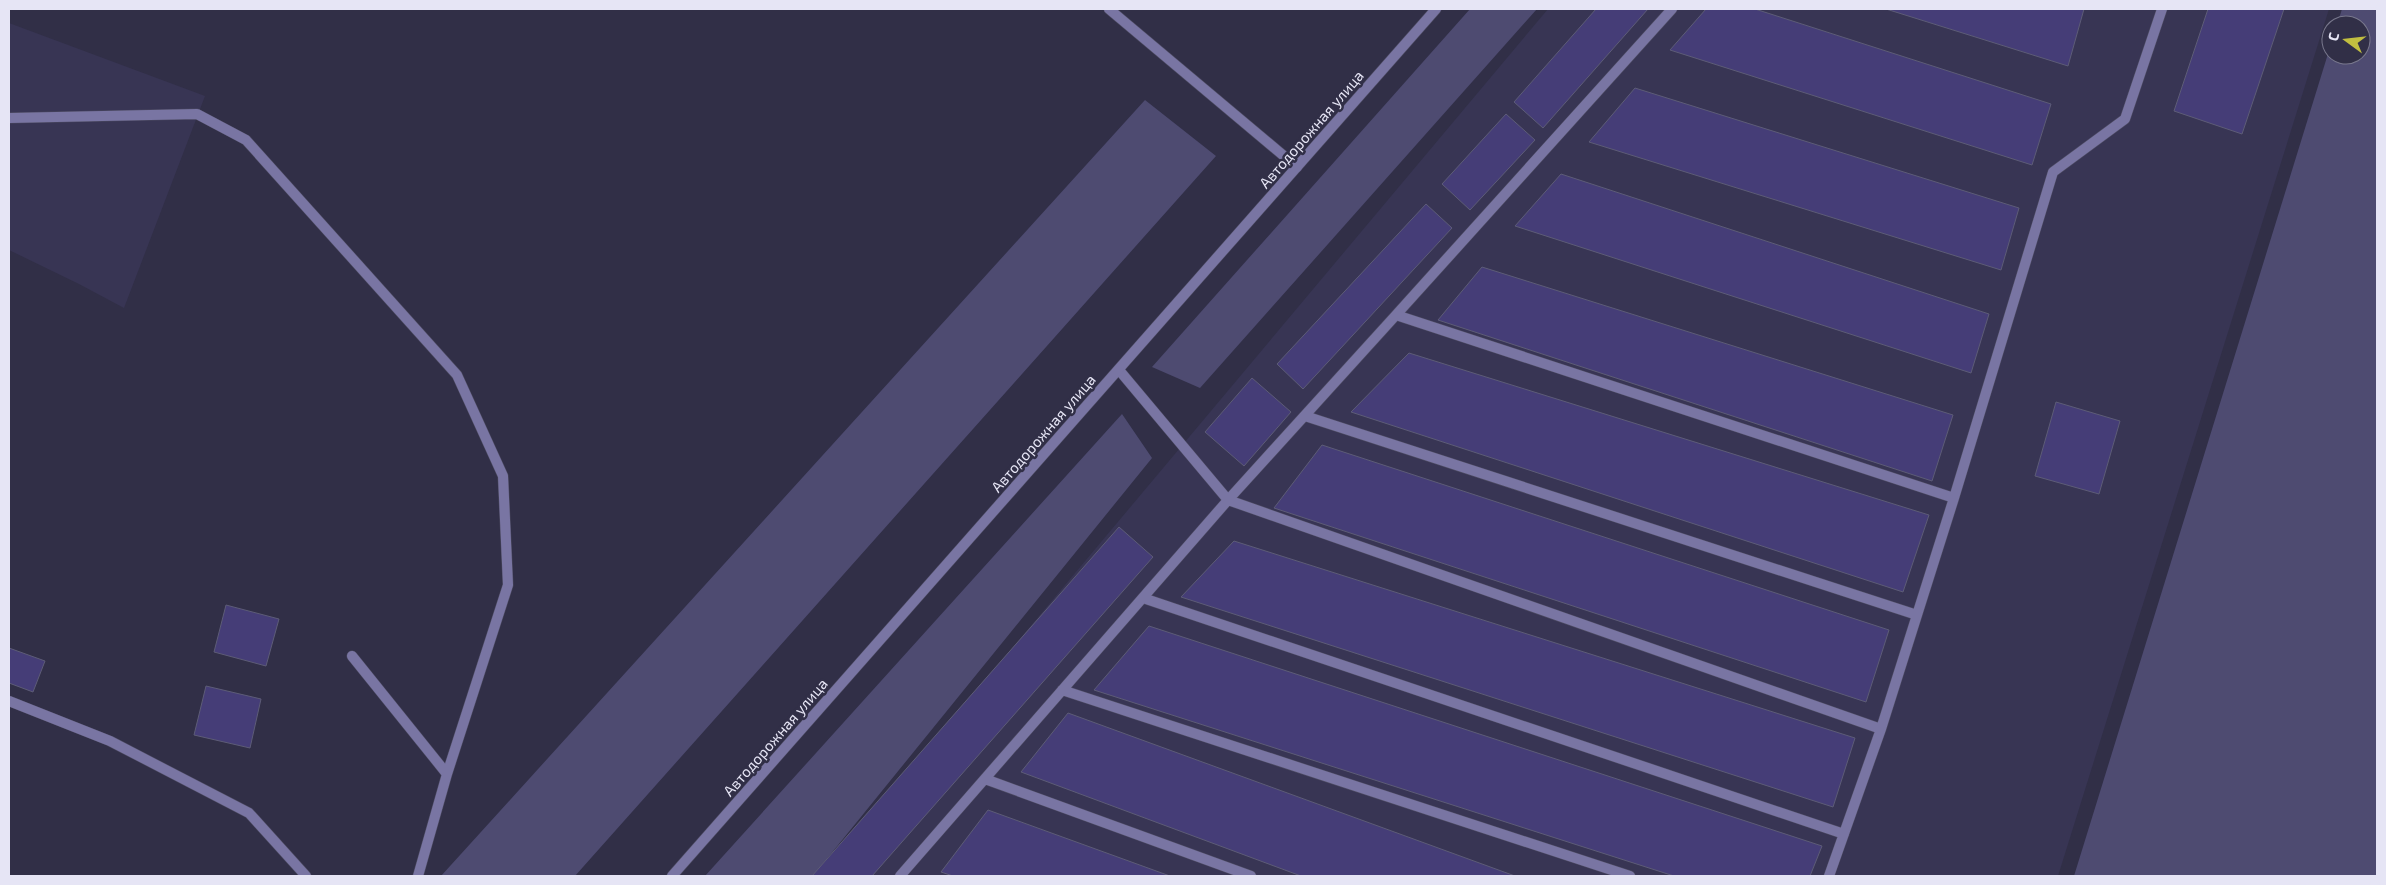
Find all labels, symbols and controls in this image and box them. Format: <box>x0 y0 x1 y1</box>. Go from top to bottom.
north arrow <box>2321 15 2371 65</box>
text: С <box>2324 30 2342 43</box>
street label: Автодорожная улица <box>1255 66 1368 192</box>
street label: Автодорожная улица <box>987 370 1100 496</box>
street label: Автодорожная улица <box>719 674 832 800</box>

